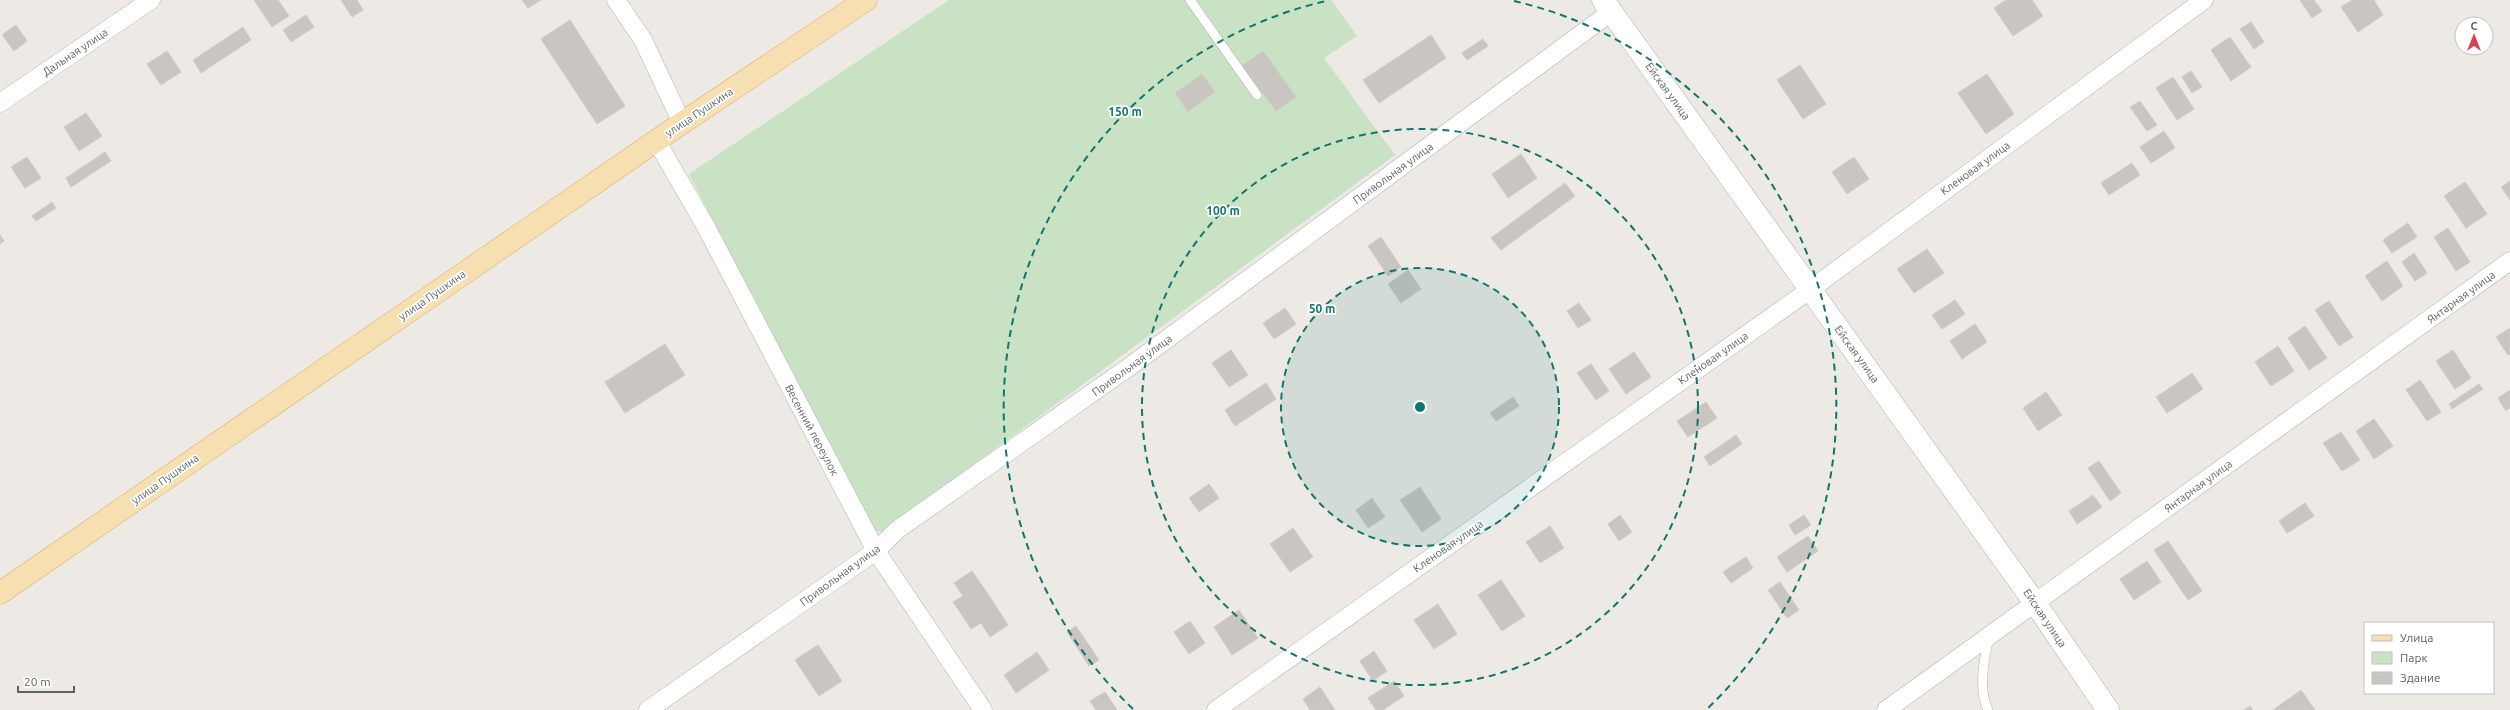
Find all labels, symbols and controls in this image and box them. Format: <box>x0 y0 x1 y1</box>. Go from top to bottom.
north arrow <box>2454 16 2494 56</box>
text: С <box>2470 20 2478 32</box>
street label: Дальная улица <box>40 26 110 78</box>
street label: Ейская улица <box>1643 60 1693 122</box>
street label: улица Пушкина <box>663 85 735 139</box>
text: 150 m <box>1108 105 1142 118</box>
street label: Кленовая улица <box>1938 139 2012 197</box>
street label: Привольная улица <box>1351 140 1435 206</box>
text: 100 m <box>1206 204 1240 217</box>
street label: улица Пушкина <box>396 268 468 322</box>
street label: Янтарная улица <box>2425 268 2497 326</box>
text: 50 m <box>1309 302 1335 315</box>
street label: Ейская улица <box>1832 323 1882 385</box>
street label: Кленовая улица <box>1676 329 1750 387</box>
street label: Привольная улица <box>1090 332 1174 398</box>
street label: Весенний переулок <box>783 383 841 478</box>
centre of rings <box>1413 400 1427 414</box>
street label: улица Пушкина <box>129 452 201 506</box>
street label: Янтарная улица <box>2162 457 2234 515</box>
street label: Кленовая улица <box>1411 517 1485 575</box>
street label: Привольная улица <box>798 542 882 608</box>
street label: Ейская улица <box>2021 587 2069 649</box>
legend <box>2364 622 2494 694</box>
text: Улица <box>2400 631 2433 644</box>
text: Парк <box>2400 651 2428 664</box>
scale bar <box>18 668 74 694</box>
text: Здание <box>2400 671 2441 684</box>
text: 20 m <box>24 675 51 688</box>

